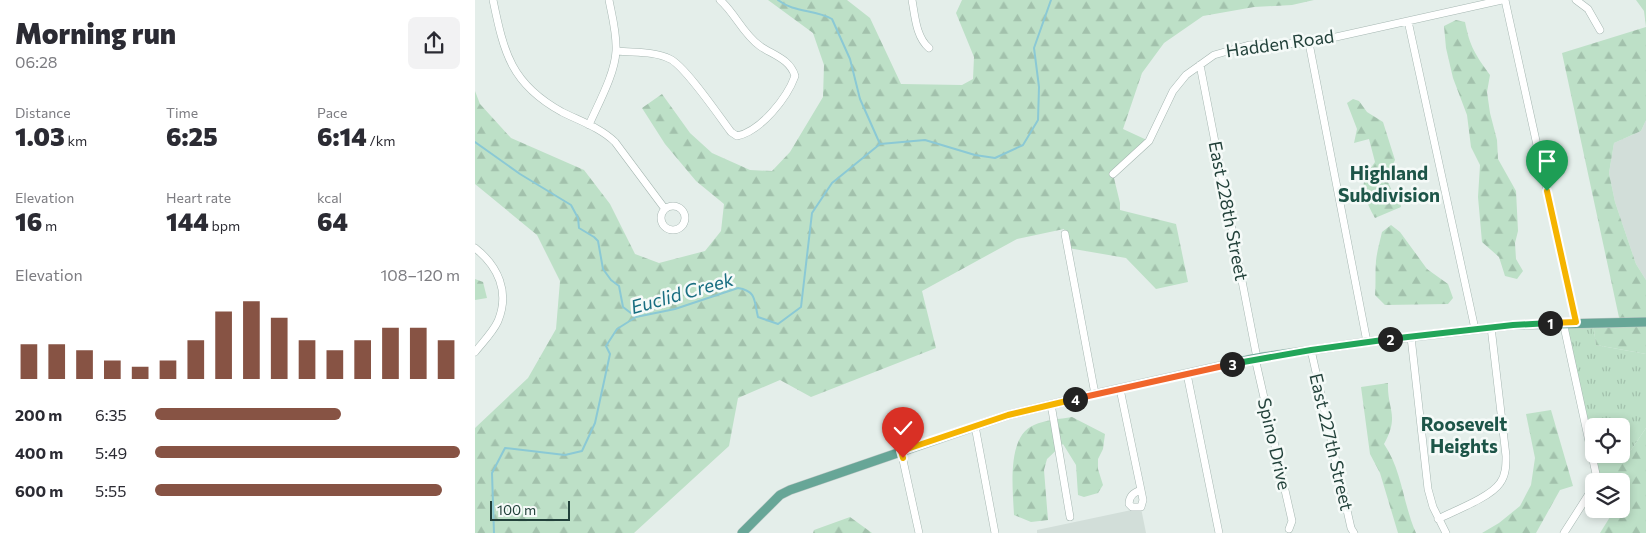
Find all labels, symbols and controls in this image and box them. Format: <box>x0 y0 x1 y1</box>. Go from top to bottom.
text: Morning run <box>15 16 176 50</box>
button: share <box>408 17 460 69</box>
street label: Hadden Road <box>1224 25 1335 61</box>
text: 06:28 <box>15 52 57 71</box>
text: Distance <box>15 104 71 121</box>
text: Time <box>166 104 198 121</box>
text: Pace <box>317 104 347 121</box>
text: 1.03 <box>15 121 65 151</box>
text: 6:25 <box>166 121 218 151</box>
text: 6:14 <box>317 121 367 151</box>
text: km <box>65 132 87 149</box>
text: /km <box>367 132 395 149</box>
street label: East 228th Street <box>1205 139 1253 283</box>
pin <box>1526 140 1568 191</box>
icon: arrive <box>1533 147 1561 175</box>
district label: Highland Subdivision <box>1338 161 1440 206</box>
text: Elevation <box>15 189 74 206</box>
text: Heart rate <box>166 189 231 206</box>
text: kcal <box>317 189 342 206</box>
text: 16 <box>15 206 42 236</box>
text: 144 <box>166 206 209 236</box>
text: 64 <box>317 206 348 236</box>
text: m <box>42 217 57 234</box>
text: bpm <box>209 217 240 234</box>
text: Elevation <box>15 265 83 284</box>
text: 108–120 m <box>380 265 460 284</box>
water label: Euclid Creek <box>628 267 737 318</box>
pin: 1 <box>1537 310 1563 336</box>
text: 1 <box>1547 315 1554 332</box>
pin: 2 <box>1377 326 1403 352</box>
text: 2 <box>1387 331 1394 348</box>
pin: 3 <box>1219 352 1245 376</box>
text: 3 <box>1228 356 1237 373</box>
street label: East 227th Street <box>1305 371 1358 513</box>
pin: 4 <box>1063 386 1087 412</box>
text: 4 <box>1071 391 1080 408</box>
street label: Spino Drive <box>1254 396 1296 492</box>
text: 200 m <box>15 405 62 424</box>
text: 6:35 <box>95 405 127 424</box>
pin <box>882 407 924 458</box>
district label: Roosevelt Heights <box>1421 412 1507 457</box>
icon: check <box>889 414 917 442</box>
map controls <box>1585 418 1630 518</box>
button: locate <box>1585 418 1630 463</box>
text: 400 m <box>15 443 63 462</box>
text: 5:49 <box>95 443 127 462</box>
button: layers <box>1585 473 1630 518</box>
text: 600 m <box>15 481 63 500</box>
text: 5:55 <box>95 481 126 500</box>
scale bar <box>490 498 570 521</box>
text: 100 m <box>497 501 536 518</box>

